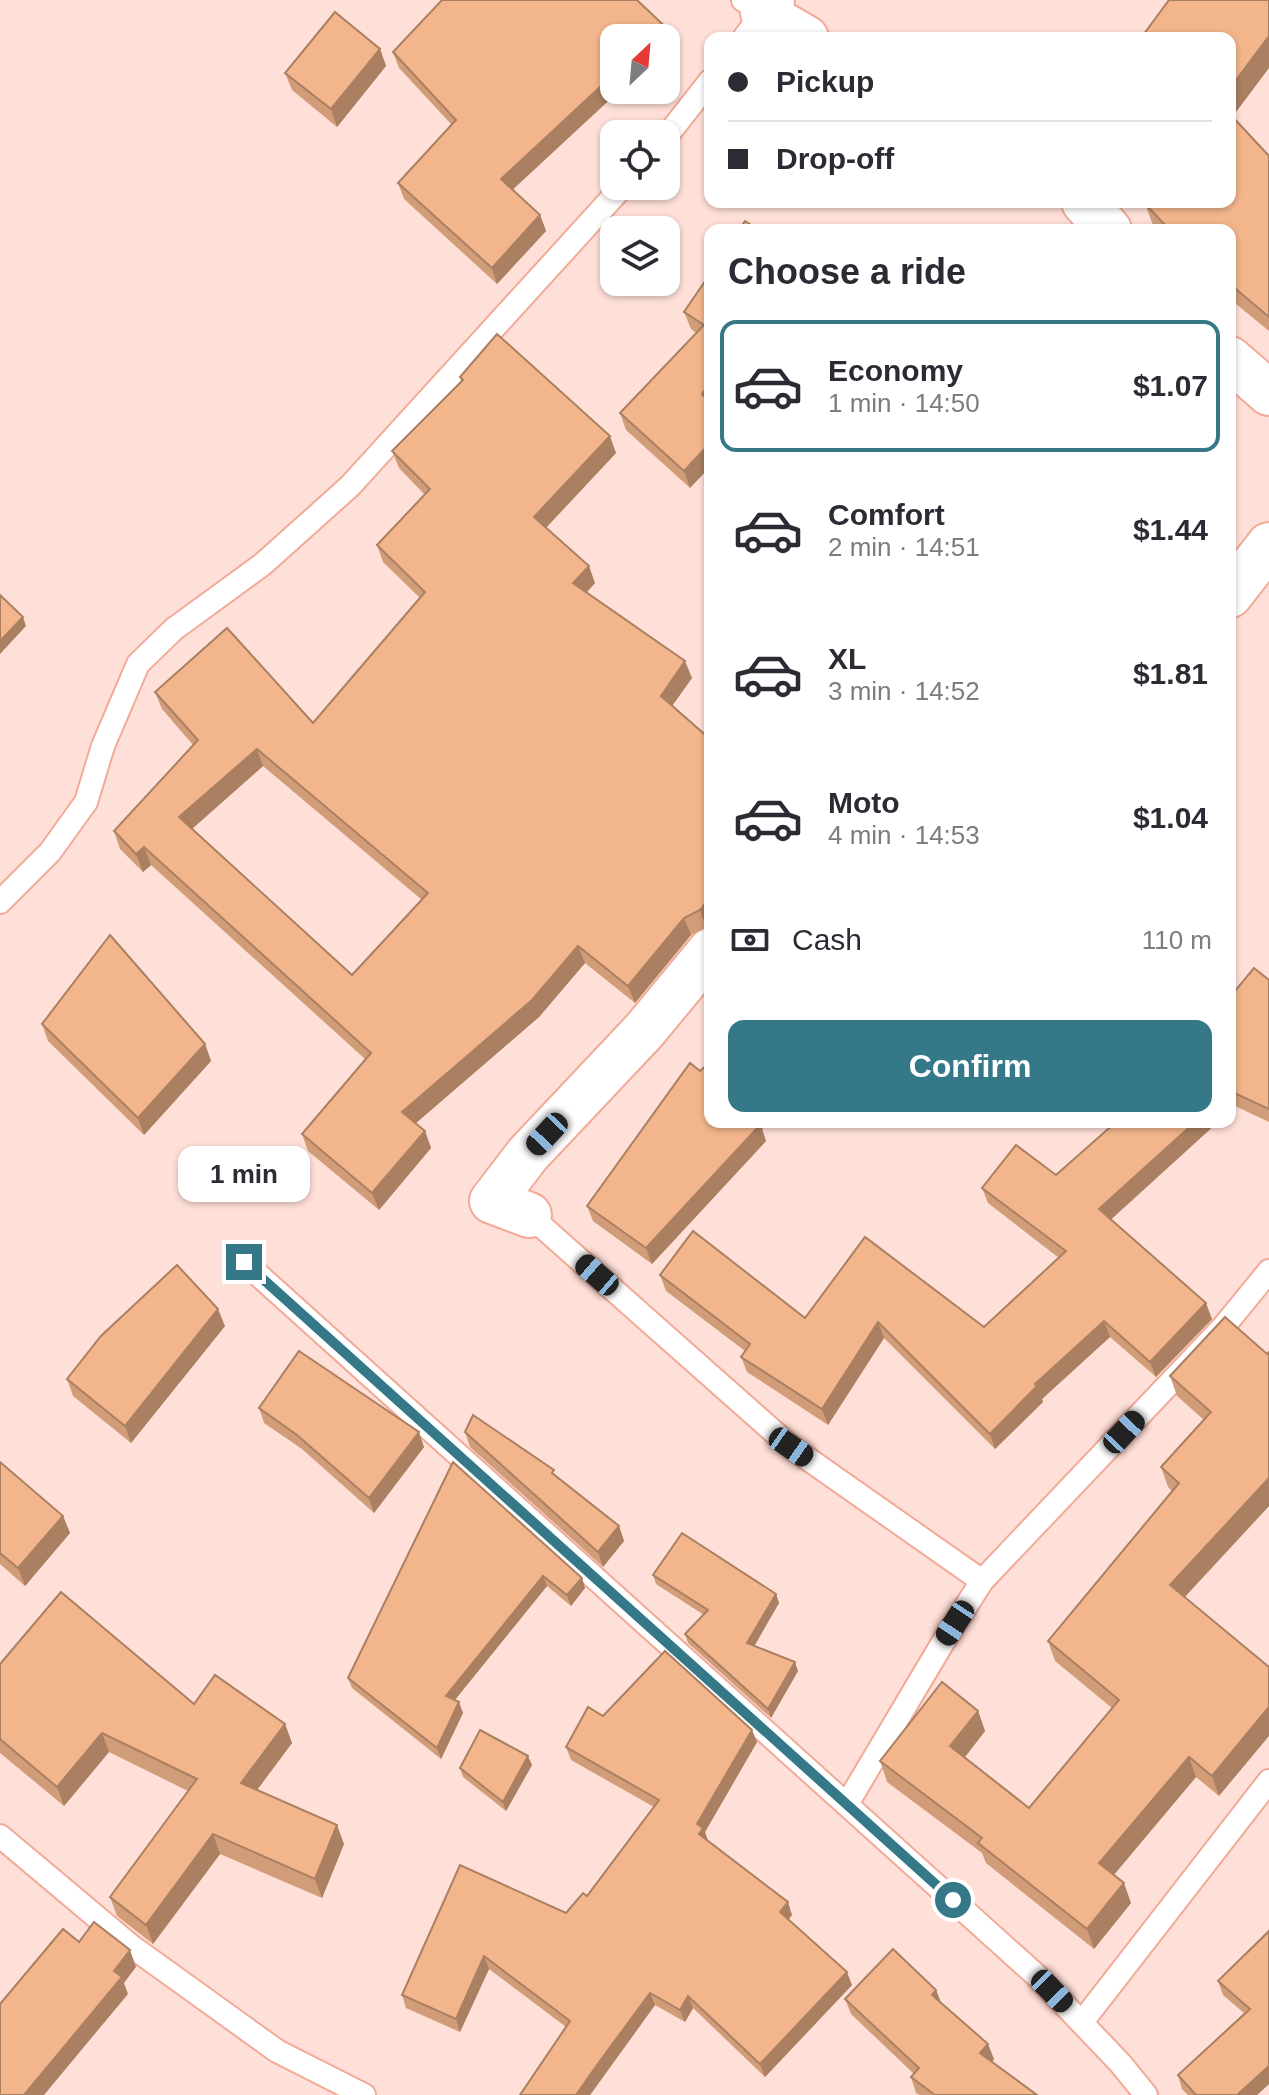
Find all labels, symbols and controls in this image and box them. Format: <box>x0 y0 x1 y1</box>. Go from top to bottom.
north arrow <box>600 24 680 104</box>
map controls <box>600 24 680 296</box>
text: Pickup <box>776 65 874 98</box>
button: locate <box>600 120 680 200</box>
text: Drop-off <box>776 142 894 175</box>
button: layers <box>600 216 680 296</box>
text: Choose a ride <box>728 251 966 292</box>
icon: car <box>732 350 804 422</box>
text: Economy <box>828 354 963 387</box>
text: $1.07 <box>1133 369 1208 402</box>
text: 1 min · 14:50 <box>828 388 980 418</box>
icon: car <box>732 494 804 566</box>
text: Comfort <box>828 498 945 531</box>
text: $1.44 <box>1133 513 1208 546</box>
text: 2 min · 14:51 <box>828 532 980 562</box>
icon: car <box>732 638 804 710</box>
text: XL <box>828 642 866 675</box>
text: $1.81 <box>1133 657 1208 690</box>
text: 3 min · 14:52 <box>828 676 980 706</box>
icon: car <box>732 782 804 854</box>
text: Moto <box>828 786 900 819</box>
text: $1.04 <box>1133 801 1208 834</box>
text: 4 min · 14:53 <box>828 820 980 850</box>
icon: cash <box>728 918 772 962</box>
text: Cash <box>792 923 862 956</box>
text: 110 m <box>1142 925 1212 955</box>
button: Confirm <box>728 1020 1212 1112</box>
car <box>522 1108 572 1160</box>
callout: 1 min <box>178 1146 310 1202</box>
text: 1 min <box>210 1159 278 1189</box>
route end <box>226 1244 262 1280</box>
car <box>571 1250 623 1300</box>
car <box>1099 1406 1149 1458</box>
car <box>764 1423 818 1471</box>
car <box>932 1596 978 1650</box>
route start <box>935 1882 971 1918</box>
car <box>1027 1965 1077 2017</box>

